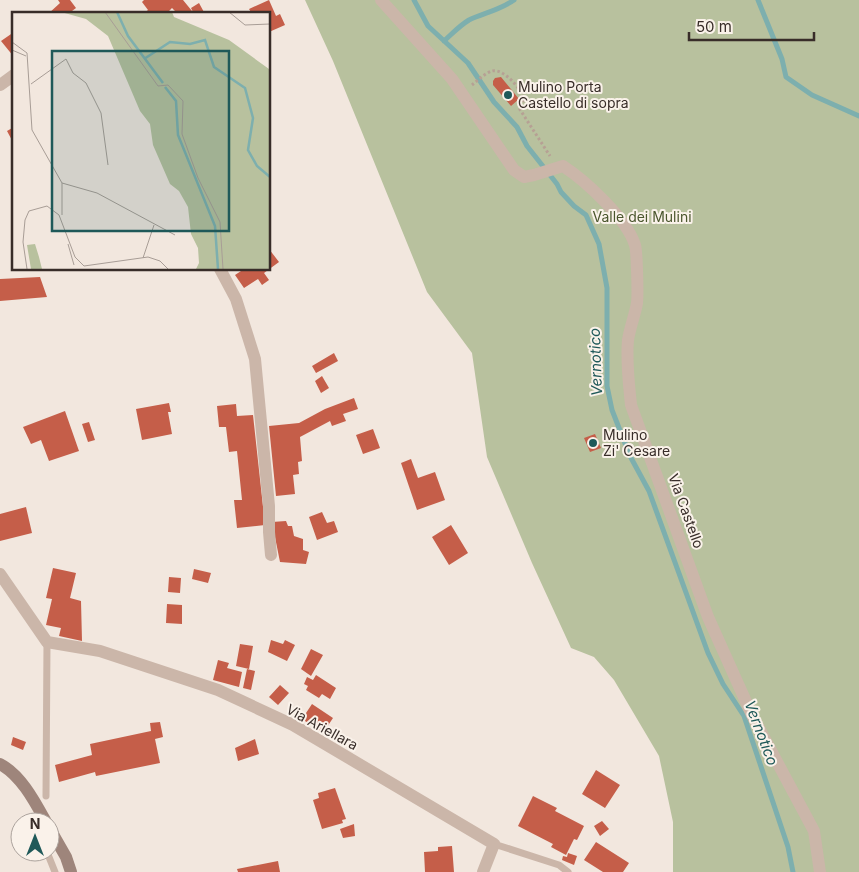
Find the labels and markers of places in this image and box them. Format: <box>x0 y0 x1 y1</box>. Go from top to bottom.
place label: Mulino Porta Castello di sopra <box>518 78 629 111</box>
marker: Mulino Porta Castello di sopra <box>502 89 514 101</box>
place label: Mulino Zi' Cesare <box>603 426 670 459</box>
marker: Mulino Zi' Cesare <box>587 437 599 449</box>

